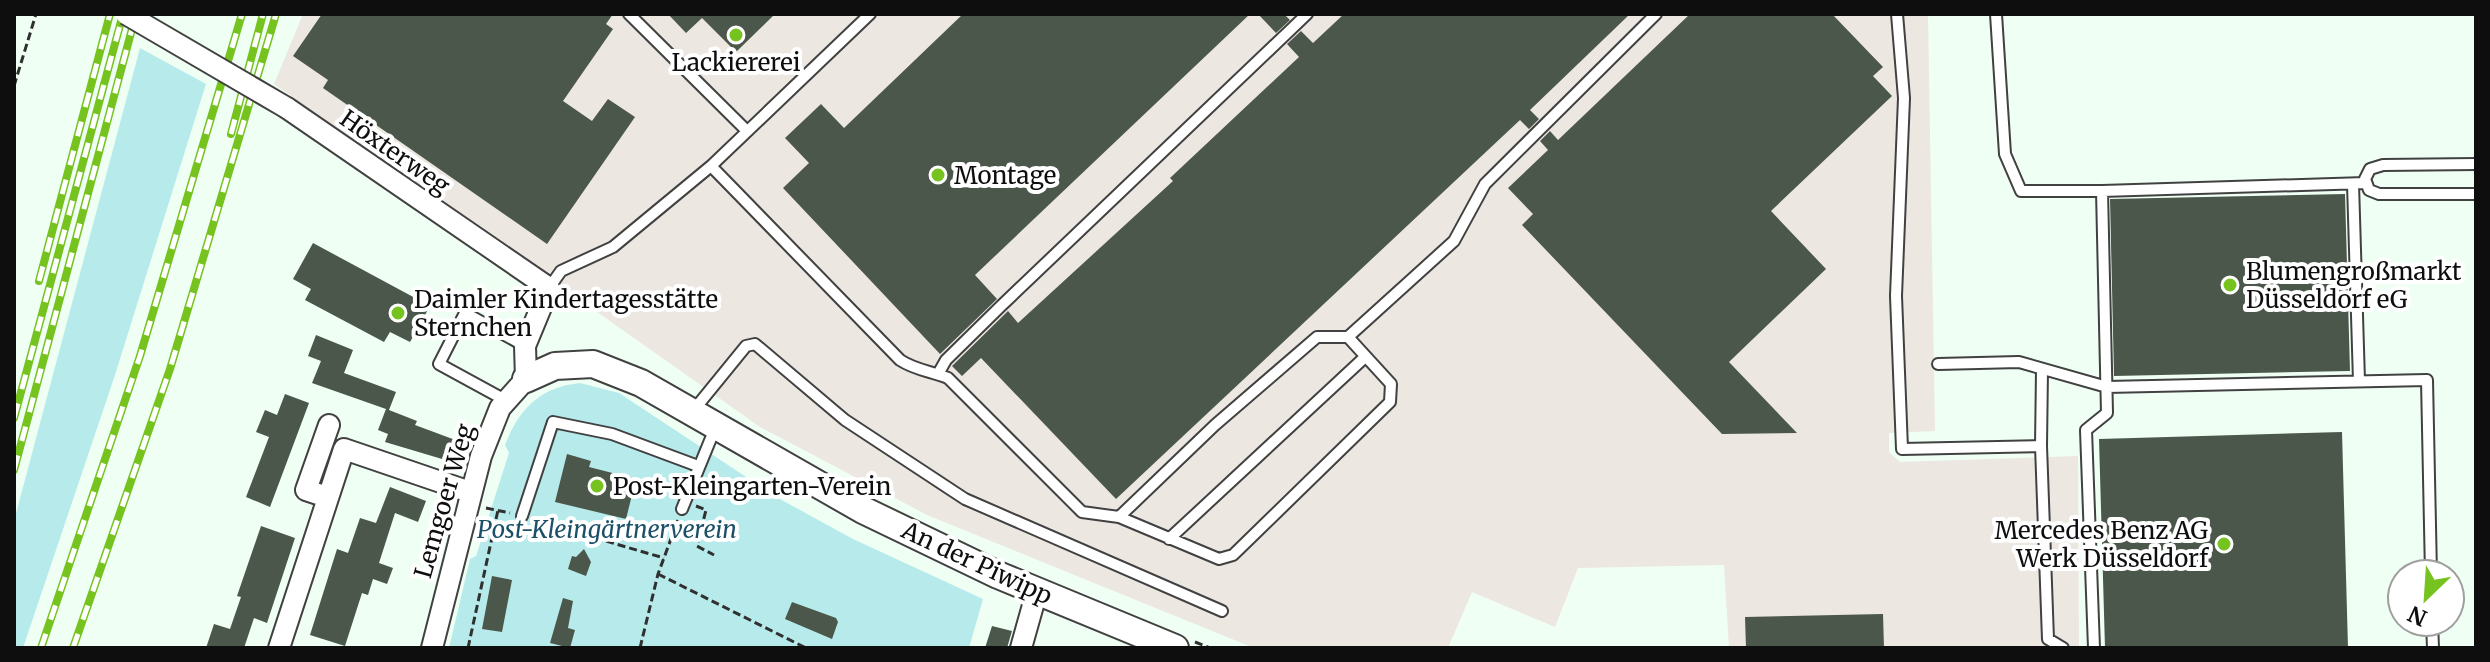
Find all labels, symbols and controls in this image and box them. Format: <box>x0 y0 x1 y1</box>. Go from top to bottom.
marker: Lackiererei <box>727 26 745 44</box>
place label: Lackiererei <box>671 47 801 78</box>
street label: Höxterweg <box>334 103 456 201</box>
place label: Montage <box>954 160 1056 191</box>
marker: Montage <box>929 166 947 184</box>
place label: Blumengroßmarkt Düsseldorf eG <box>2246 256 2462 315</box>
marker: Blumengroßmarkt Düsseldorf eG <box>2221 276 2239 294</box>
place label: Daimler Kindertagesstätte Sternchen <box>414 284 718 343</box>
marker: Daimler Kindertagesstätte Sternchen <box>389 304 407 322</box>
street label: Lemgoer Weg <box>407 420 481 582</box>
place label: Post-Kleingarten-Verein <box>613 471 892 502</box>
marker: Post-Kleingarten-Verein <box>588 477 606 495</box>
park label: Post-Kleingärtnerverein <box>477 514 737 545</box>
street label: An der Piwipp <box>896 514 1057 611</box>
place label: Mercedes Benz AG Werk Düsseldorf <box>1994 515 2209 574</box>
marker: Mercedes Benz AG Werk Düsseldorf <box>2215 535 2233 553</box>
north arrow <box>2386 558 2466 638</box>
text: N <box>2403 600 2431 632</box>

